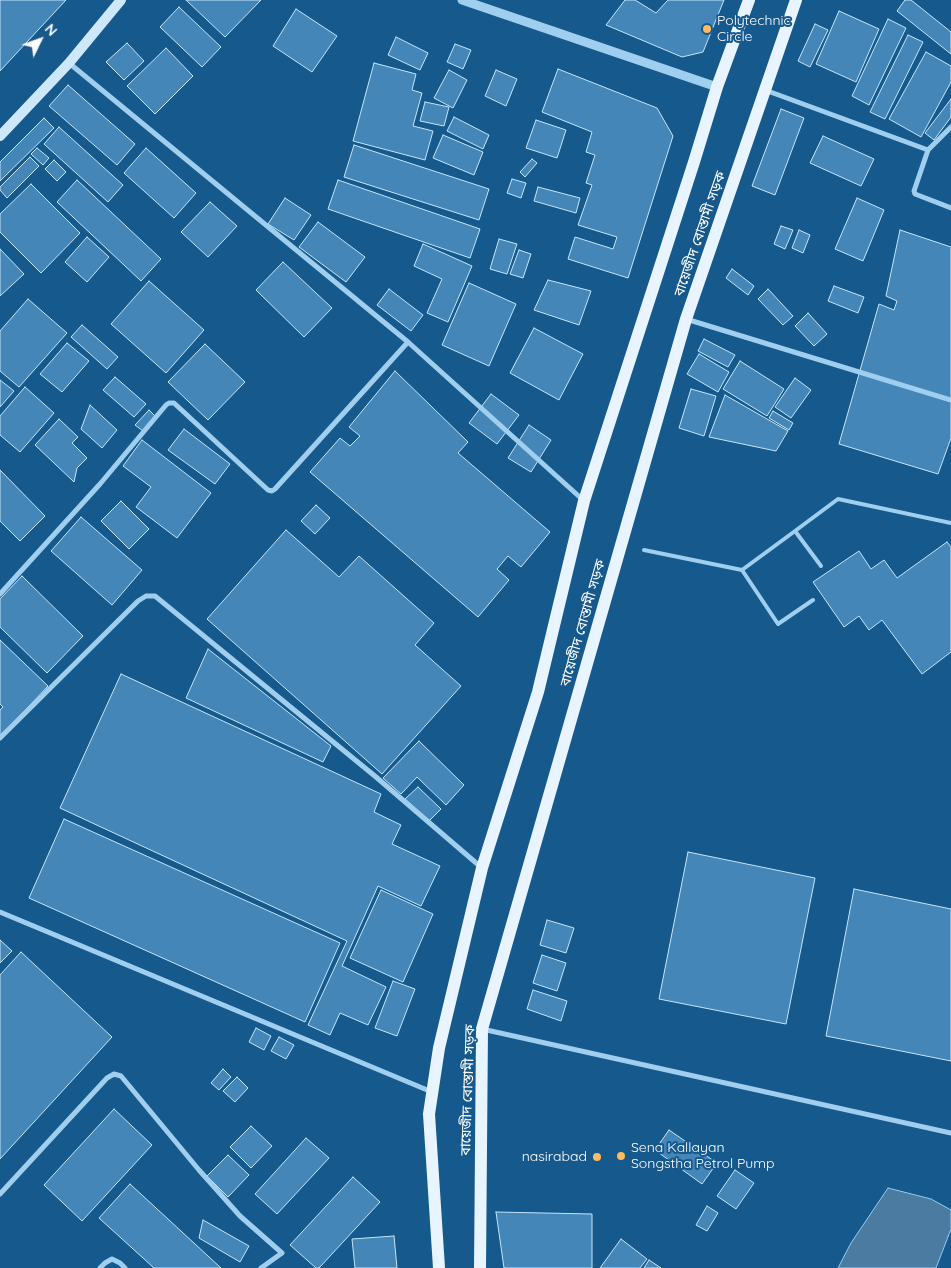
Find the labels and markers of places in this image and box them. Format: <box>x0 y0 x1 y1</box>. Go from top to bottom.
place label: Polytechnic Circle <box>717 13 791 46</box>
marker: Polytechnic Circle <box>701 23 713 35</box>
place label: Sena Kallayan Songstha Petrol Pump <box>631 1140 775 1172</box>
place label: nasirabad <box>522 1149 587 1165</box>
marker: Sena Kallayan Songstha Petrol Pump <box>615 1150 627 1162</box>
marker: nasirabad <box>591 1151 603 1163</box>

